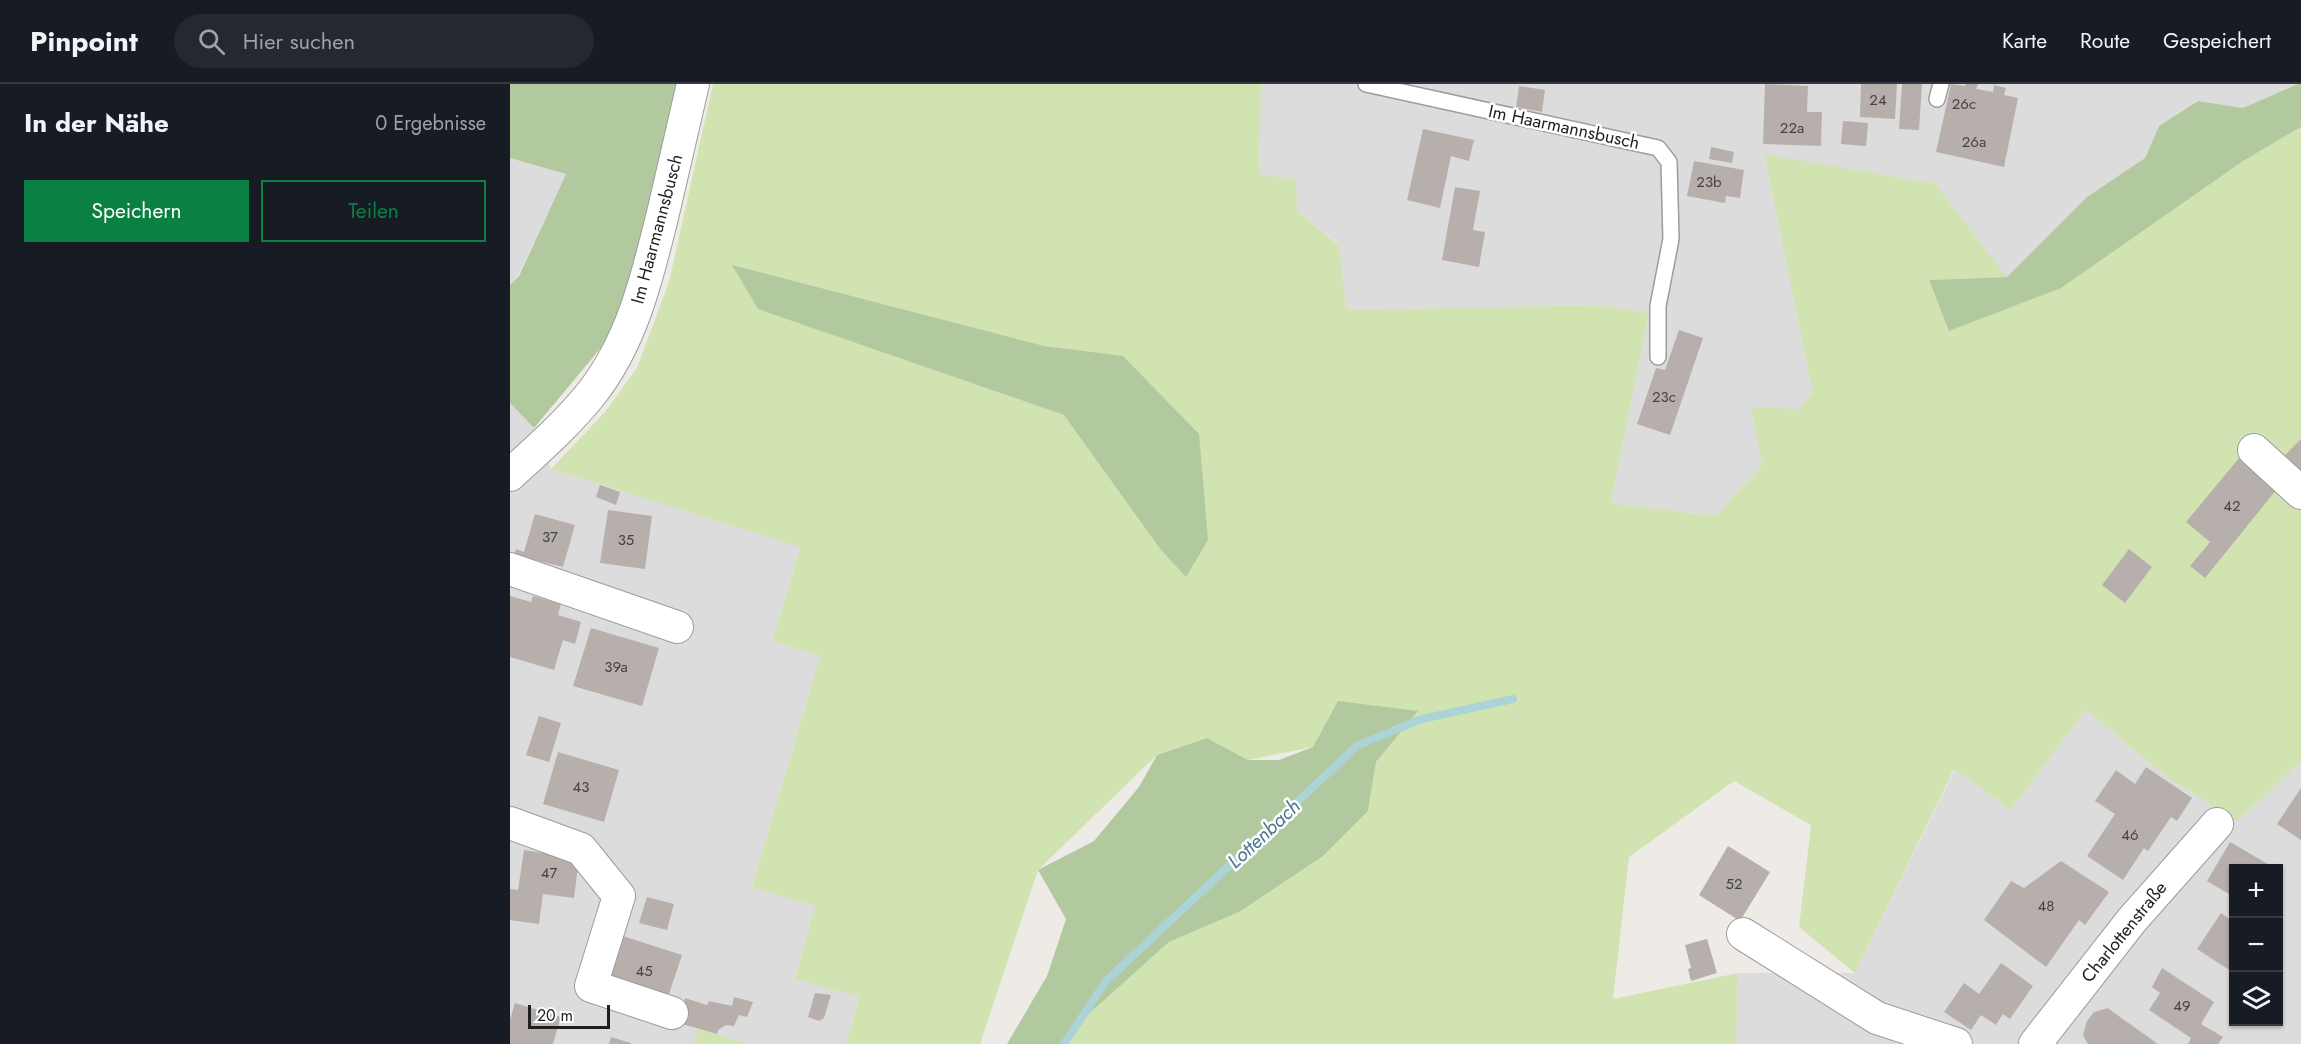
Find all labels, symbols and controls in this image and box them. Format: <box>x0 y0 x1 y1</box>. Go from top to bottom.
search box <box>174 14 594 68</box>
text: Pinpoint <box>30 21 138 62</box>
icon: search <box>195 25 228 58</box>
text: Hier suchen <box>243 25 355 57</box>
text: Karte <box>2002 26 2047 56</box>
text: Route <box>2080 26 2130 56</box>
text: Gespeichert <box>2163 26 2271 56</box>
house number: 24 <box>1869 89 1887 111</box>
house number: 26c <box>1952 93 1976 115</box>
street label: Im Haarmannsbusch <box>1486 98 1642 156</box>
text: In der Nähe <box>24 104 169 142</box>
text: 0 Ergebnisse <box>375 109 486 138</box>
house number: 22a <box>1780 117 1804 139</box>
house number: 26a <box>1962 131 1986 153</box>
street label: Im Haarmannsbusch <box>625 151 689 307</box>
house number: 23b <box>1696 171 1722 193</box>
button: Speichern <box>24 180 249 242</box>
button: Teilen <box>261 180 486 242</box>
house number: 23c <box>1652 386 1676 408</box>
house number: 42 <box>2223 495 2241 517</box>
house number: 37 <box>542 526 558 548</box>
house number: 35 <box>618 529 634 551</box>
house number: 39a <box>604 656 628 678</box>
house number: 43 <box>573 776 589 798</box>
water label: Lottenbach <box>1221 793 1307 875</box>
house number: 46 <box>2121 824 2139 846</box>
house number: 47 <box>541 862 557 884</box>
map controls <box>2229 864 2283 1026</box>
button: + <box>2229 864 2283 918</box>
house number: 52 <box>1726 873 1743 895</box>
street label: Charlottenstraße <box>2075 876 2173 988</box>
house number: 48 <box>2038 895 2054 917</box>
button: − <box>2229 918 2283 972</box>
house number: 45 <box>635 960 653 982</box>
button: layers <box>2229 972 2283 1026</box>
house number: 49 <box>2173 995 2191 1017</box>
scale bar <box>528 1002 610 1030</box>
text: 20 m <box>537 1004 573 1027</box>

